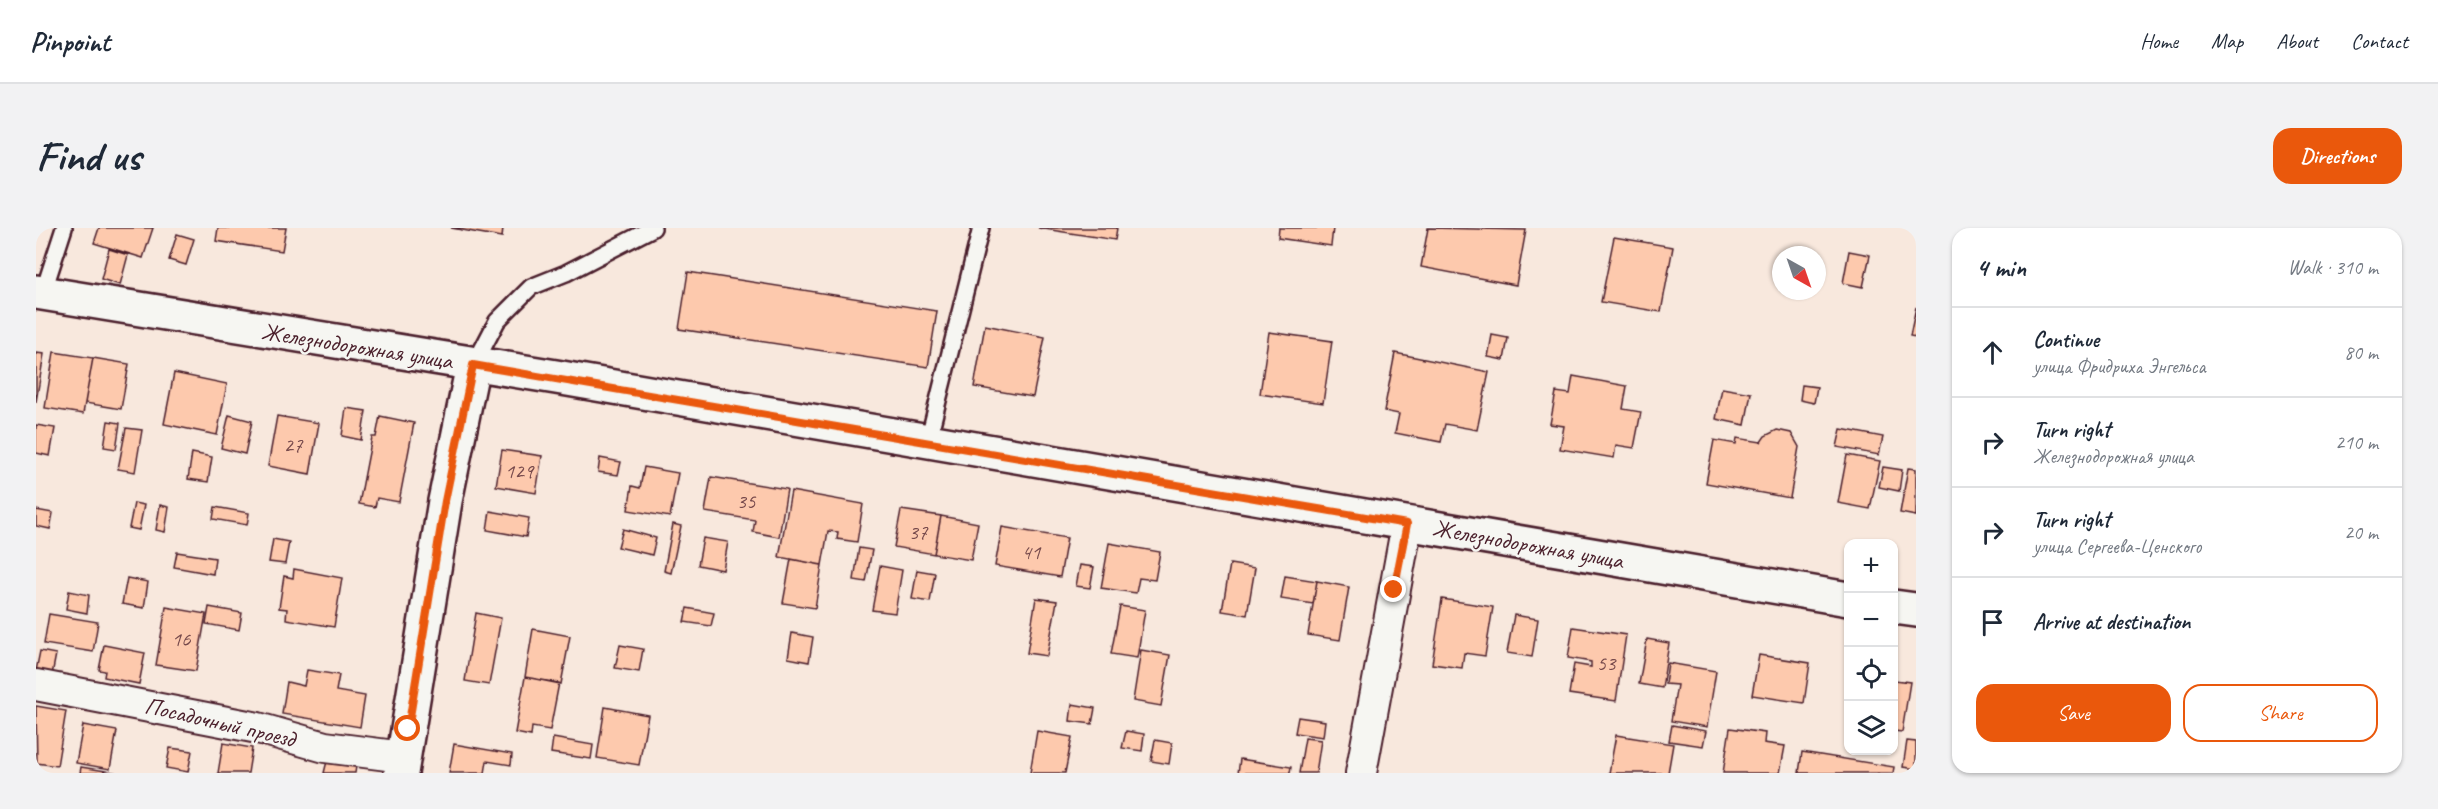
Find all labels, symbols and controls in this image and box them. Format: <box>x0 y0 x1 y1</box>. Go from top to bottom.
text: Pinpoint <box>30 24 110 59</box>
text: Home <box>2140 28 2178 54</box>
text: Map <box>2211 28 2243 54</box>
text: About <box>2276 28 2318 54</box>
text: Contact <box>2351 28 2408 54</box>
button: Directions <box>2273 128 2402 184</box>
text: Find us <box>36 130 141 183</box>
north arrow <box>1772 246 1826 300</box>
text: 4 min <box>1976 251 2026 284</box>
text: Walk · 310 m <box>2288 255 2378 280</box>
street label: Железнодорожная улица <box>259 316 456 376</box>
text: Continue <box>2033 326 2099 354</box>
icon: ahead <box>1976 336 2009 369</box>
text: 80 m <box>2344 340 2378 365</box>
text: улица Фридриха Энгельса <box>2033 354 2206 379</box>
text: Turn right <box>2033 416 2110 444</box>
icon: right <box>1976 426 2009 459</box>
text: 210 m <box>2335 430 2378 455</box>
house number: 27 <box>284 432 304 458</box>
text: Железнодорожная улица <box>2033 444 2194 469</box>
house number: 129 <box>505 458 535 484</box>
house number: 35 <box>737 488 757 514</box>
text: Turn right <box>2033 506 2110 534</box>
street label: Железнодорожная улица <box>1430 512 1627 576</box>
icon: right <box>1976 516 2009 549</box>
house number: 37 <box>909 519 929 545</box>
text: 20 m <box>2344 520 2378 545</box>
text: улица Сергеева-Ценского <box>2033 534 2201 559</box>
house number: 41 <box>1022 539 1042 565</box>
map controls <box>1844 539 1898 755</box>
button: + <box>1844 539 1898 593</box>
route end <box>1380 576 1406 602</box>
button: − <box>1844 593 1898 647</box>
icon: arrive <box>1976 606 2009 639</box>
text: Arrive at destination <box>2033 608 2190 636</box>
house number: 16 <box>172 626 191 652</box>
button: locate <box>1844 647 1898 701</box>
house number: 53 <box>1597 650 1617 676</box>
button: Save <box>1976 684 2171 742</box>
button: Share <box>2183 684 2378 742</box>
street label: Посадочный проезд <box>142 690 301 754</box>
button: layers <box>1844 701 1898 755</box>
route start <box>394 715 420 741</box>

